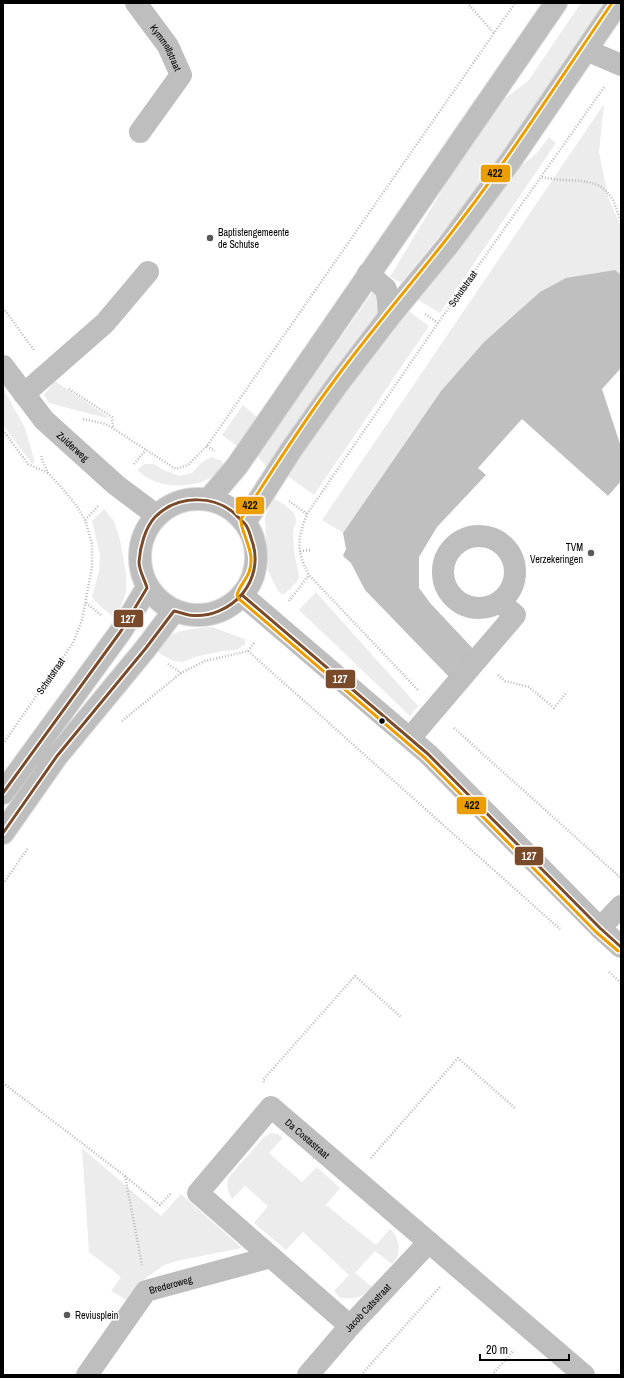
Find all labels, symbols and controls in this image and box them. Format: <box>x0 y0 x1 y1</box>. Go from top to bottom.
street label: Kymmellstraat <box>147 22 185 73</box>
line badge: 422 <box>480 164 511 183</box>
text: 422 <box>487 166 503 180</box>
place label: Baptistengemeente de Schutse <box>218 226 290 251</box>
marker: Baptistengemeente de Schutse <box>205 233 215 243</box>
street label: Schutstraat <box>445 267 480 309</box>
street label: Zuiderweg <box>54 428 92 464</box>
line badge: 422 <box>235 496 265 515</box>
text: 422 <box>242 498 258 512</box>
place label: TVM Verzekeringen <box>530 541 583 566</box>
marker: TVM Verzekeringen <box>586 548 596 558</box>
line badge: 127 <box>113 609 144 628</box>
text: 127 <box>120 612 136 626</box>
street label: Schutstraat <box>33 654 68 697</box>
line badge: 127 <box>325 669 356 689</box>
text: 127 <box>332 672 348 686</box>
unlabelled marker <box>377 716 387 726</box>
line badge: 422 <box>456 796 487 815</box>
text: 422 <box>464 798 480 812</box>
line badge: 127 <box>514 846 544 866</box>
text: 127 <box>521 849 537 863</box>
street label: Da Costastraat <box>283 1116 333 1162</box>
street label: Brederoweg <box>147 1272 194 1296</box>
street label: Jacob Catsstraat <box>342 1280 394 1334</box>
place label: Reviusplein <box>75 1309 118 1322</box>
marker: Reviusplein <box>62 1310 72 1320</box>
scale bar <box>480 1336 569 1362</box>
text: 20 m <box>486 1342 508 1358</box>

